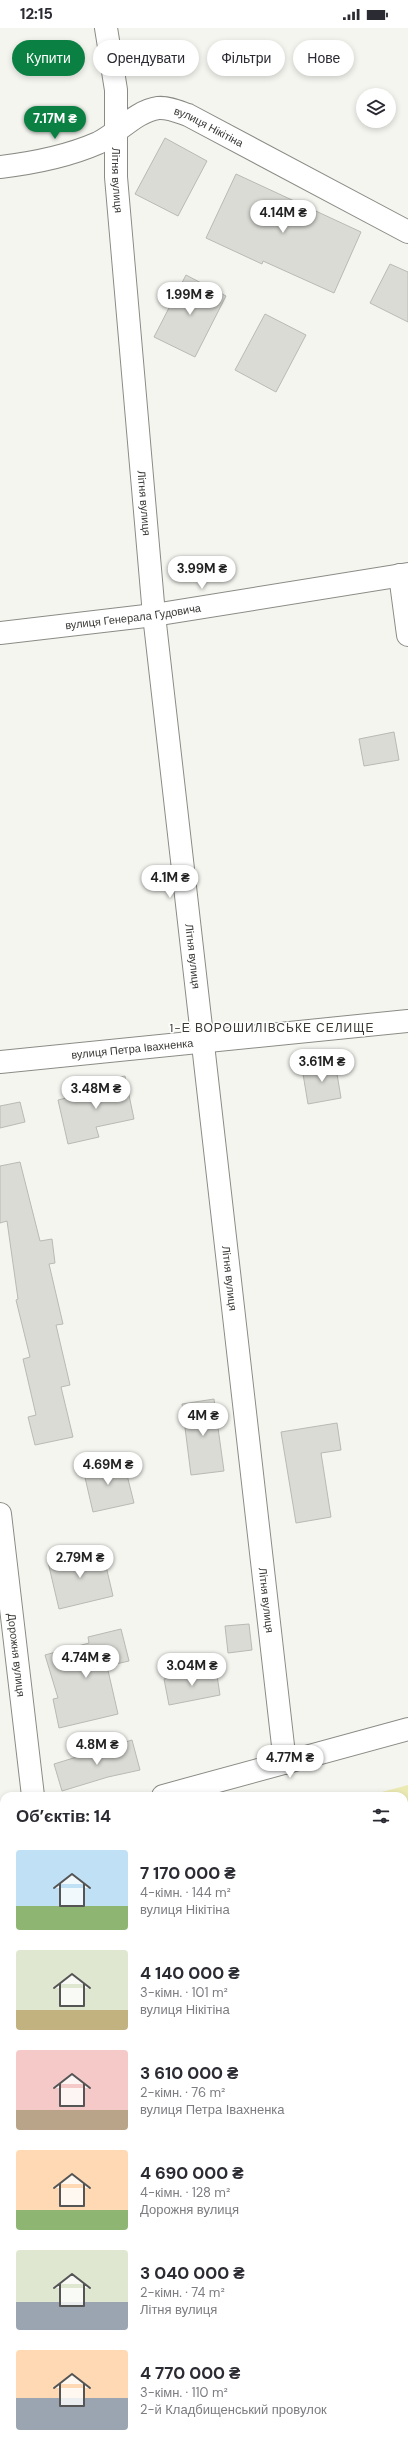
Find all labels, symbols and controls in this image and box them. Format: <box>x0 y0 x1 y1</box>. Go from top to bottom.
text: 12:15 <box>20 4 53 24</box>
chip: Купити <box>12 40 85 76</box>
chip: Орендувати <box>93 40 199 76</box>
chip: Фільтри <box>207 40 285 76</box>
chip: Нове <box>293 40 354 76</box>
map controls <box>356 88 396 128</box>
button: layers <box>356 88 396 128</box>
street label: вулиця Нікітіна <box>172 104 247 151</box>
pin: 7.17M ₴ <box>18 106 92 140</box>
text: 7.17M ₴ <box>33 110 77 127</box>
street label: Літня вулиця <box>109 147 126 213</box>
pin: 4.14M ₴ <box>246 200 320 234</box>
text: 4.14M ₴ <box>259 204 307 221</box>
pin: 1.99M ₴ <box>153 282 227 316</box>
text: 1.99M ₴ <box>166 286 214 303</box>
street label: Літня вулиця <box>134 470 154 536</box>
pin: 3.99M ₴ <box>165 556 239 590</box>
text: 3.99M ₴ <box>177 560 227 577</box>
street label: вулиця Генерала Гудовича <box>64 600 203 632</box>
pin: 4.1M ₴ <box>137 865 203 899</box>
text: 4.1M ₴ <box>150 869 190 886</box>
street label: Літня вулиця <box>182 923 204 990</box>
district label: 1-Е ВОРОШИЛІВСЬКЕ СЕЛИЩЕ <box>169 1020 375 1036</box>
street label: вулиця Петра Івахненка <box>71 1036 195 1062</box>
pin: 3.61M ₴ <box>285 1049 359 1083</box>
text: 3.61M ₴ <box>299 1053 345 1070</box>
pin: 3.48M ₴ <box>59 1076 133 1110</box>
text: 3.48M ₴ <box>70 1080 122 1097</box>
street label: Літня вулиця <box>219 1245 240 1312</box>
pin: 4M ₴ <box>179 1403 227 1437</box>
text: 4M ₴ <box>187 1407 219 1424</box>
pin: 4.69M ₴ <box>71 1452 145 1486</box>
text: 4.69M ₴ <box>83 1456 133 1473</box>
pin: 2.79M ₴ <box>43 1545 117 1579</box>
text: 2.79M ₴ <box>56 1549 104 1566</box>
street label: Літня вулиця <box>256 1567 277 1633</box>
street label: Дорожня вулиця <box>5 1613 28 1698</box>
pin: 4.74M ₴ <box>49 1645 123 1679</box>
text: 4.74M ₴ <box>61 1649 111 1666</box>
pin: 3.04M ₴ <box>155 1653 229 1687</box>
text: 3.04M ₴ <box>166 1657 218 1674</box>
pin: 4.8M ₴ <box>64 1732 130 1766</box>
text: 4.8M ₴ <box>75 1736 119 1753</box>
pin: 4.77M ₴ <box>253 1745 327 1779</box>
text: 4.77M ₴ <box>266 1749 314 1766</box>
text: Об’єктів: 14 <box>16 1805 111 1827</box>
icon: filters <box>370 1805 392 1827</box>
text: 7 170 000 ₴ <box>140 1862 236 1884</box>
icon: home <box>48 1866 96 1914</box>
text: 4-кімн. · 144 m² <box>140 1884 231 1901</box>
text: вулиця Нікітіна <box>140 1901 230 1918</box>
text: 4 140 000 ₴ <box>140 1962 239 1984</box>
icon: home <box>48 1966 96 2014</box>
text: 3-кімн. · 101 m² <box>140 1984 228 2001</box>
text: вулиця Нікітіна <box>140 2001 230 2018</box>
text: 3 610 000 ₴ <box>140 2062 238 2084</box>
icon: home <box>48 2066 96 2114</box>
text: 2-кімн. · 76 m² <box>140 2084 225 2101</box>
text: вулиця Петра Івахненка <box>140 2101 285 2118</box>
text: 4 690 000 ₴ <box>140 2162 243 2184</box>
icon: home <box>48 2166 96 2214</box>
text: 4-кімн. · 128 m² <box>140 2184 230 2201</box>
text: Дорожня вулиця <box>140 2201 239 2218</box>
text: 3 040 000 ₴ <box>140 2262 244 2284</box>
icon: home <box>48 2266 96 2314</box>
text: 2-кімн. · 74 m² <box>140 2284 225 2301</box>
text: Літня вулиця <box>140 2301 217 2318</box>
text: 4 770 000 ₴ <box>140 2362 240 2384</box>
icon: home <box>48 2366 96 2414</box>
text: 3-кімн. · 110 m² <box>140 2384 228 2401</box>
text: 2-й Кладбищенський провулок <box>140 2401 327 2418</box>

